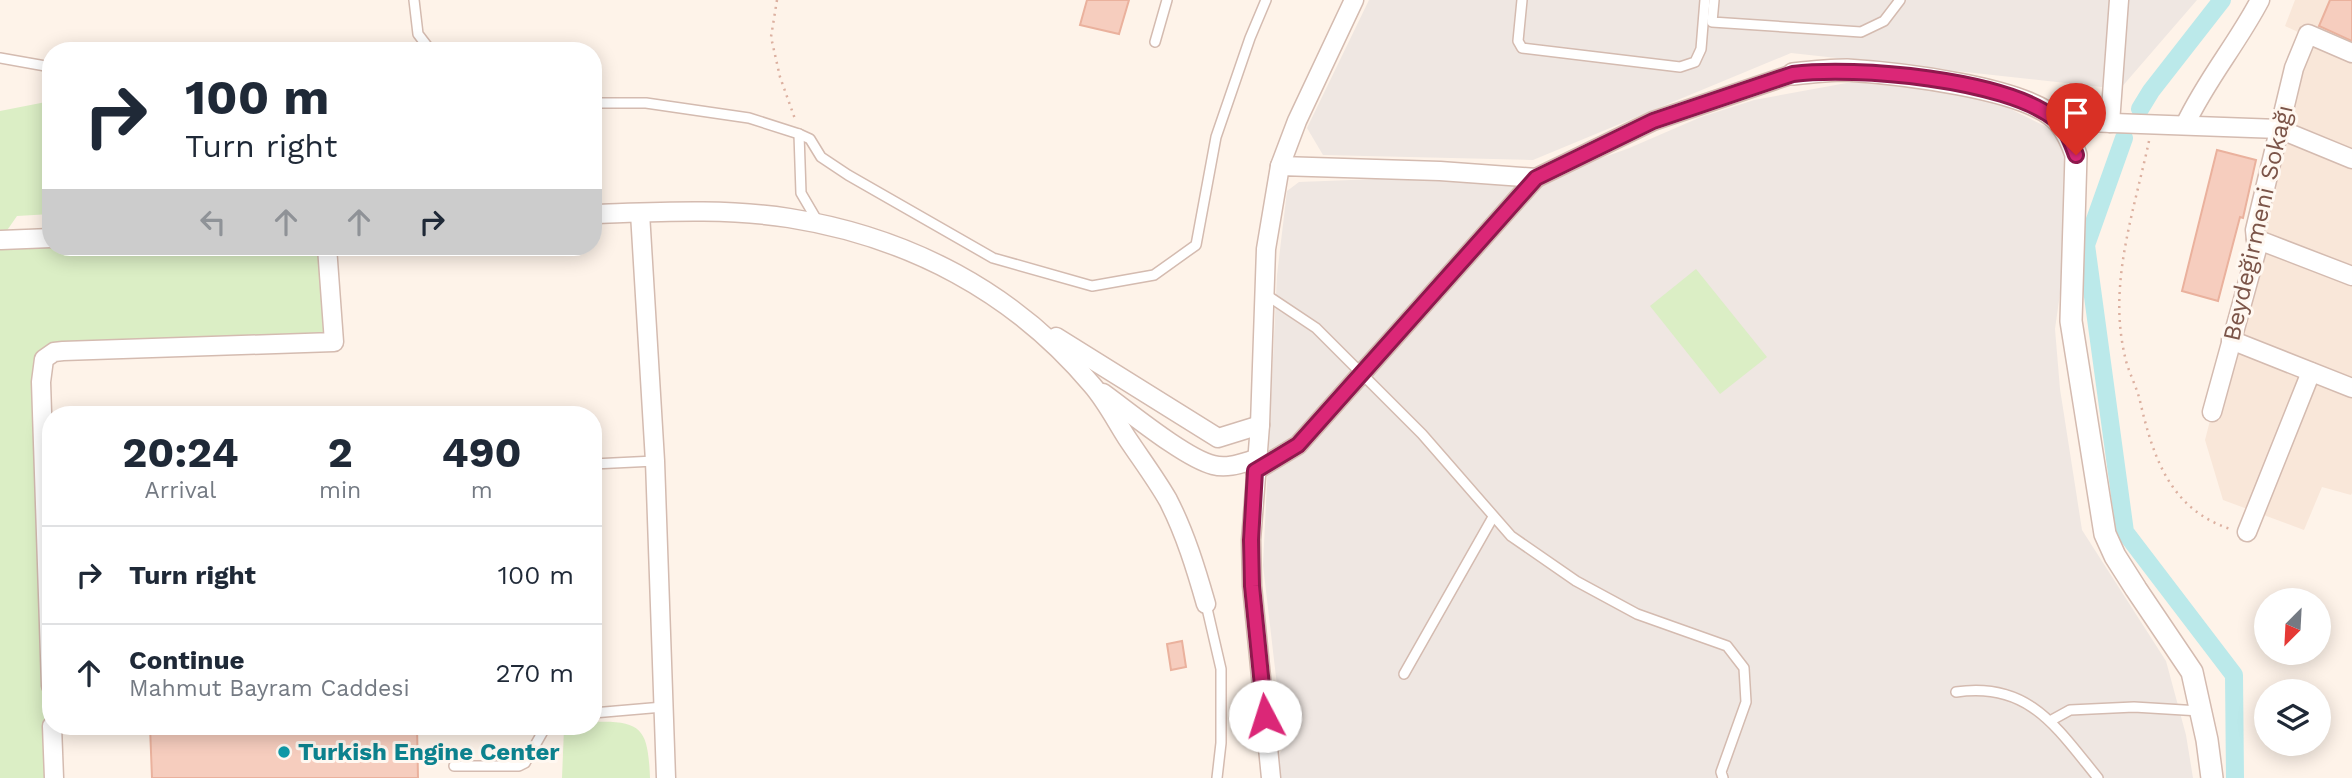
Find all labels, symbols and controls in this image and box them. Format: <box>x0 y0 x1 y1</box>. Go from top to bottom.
text: 100 m <box>185 68 329 126</box>
icon: right <box>70 70 161 161</box>
pin <box>2046 83 2106 155</box>
icon: arrive <box>2057 94 2095 132</box>
street label: Beydeğirmeni Sokağı <box>2217 102 2299 344</box>
text: Turn right <box>185 127 337 165</box>
icon: left <box>194 203 232 241</box>
icon: ahead <box>267 203 305 241</box>
icon: ahead <box>340 203 378 241</box>
icon: right <box>413 203 451 241</box>
text: 20:24 <box>122 428 239 477</box>
text: 2 <box>328 428 353 477</box>
text: 490 <box>442 428 522 477</box>
text: Arrival <box>145 477 216 504</box>
text: min <box>319 477 361 504</box>
text: m <box>471 477 493 504</box>
icon: right <box>70 556 108 594</box>
text: Turn right <box>129 560 256 590</box>
text: 100 m <box>498 560 574 590</box>
north arrow <box>2254 588 2331 665</box>
map controls <box>2254 588 2331 756</box>
text: Continue <box>129 645 245 675</box>
icon: ahead <box>70 654 108 692</box>
text: 270 m <box>495 658 574 688</box>
text: Mahmut Bayram Caddesi <box>129 675 410 702</box>
position arrow <box>1228 679 1302 753</box>
button: layers <box>2254 679 2331 756</box>
place label: Turkish Engine Center <box>298 738 560 766</box>
marker: Turkish Engine Center <box>276 744 292 760</box>

